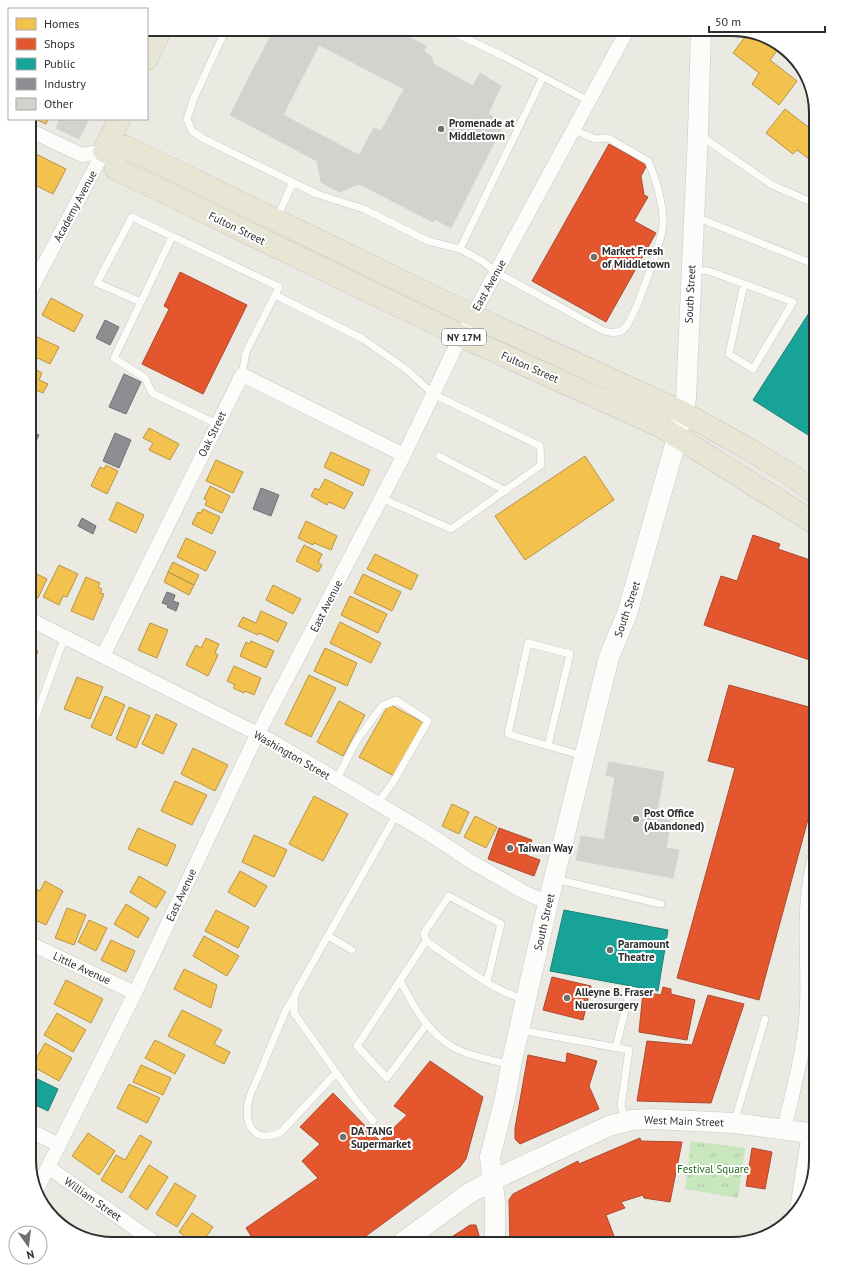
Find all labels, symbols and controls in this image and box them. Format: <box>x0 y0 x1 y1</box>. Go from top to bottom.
legend <box>8 8 148 120</box>
scale bar <box>709 8 825 34</box>
text: 50 m <box>715 14 741 29</box>
text: Homes <box>44 16 79 31</box>
text: Shops <box>44 36 75 51</box>
text: Public <box>44 56 76 71</box>
text: Industry <box>44 76 86 91</box>
text: Other <box>44 96 73 111</box>
place label: Promenade at Middletown <box>449 116 514 143</box>
marker: Promenade at Middletown <box>436 124 446 134</box>
street label: Academy Avenue <box>50 168 100 244</box>
street label: Fulton Street <box>206 208 268 248</box>
place label: Market Fresh of Middletown <box>602 244 670 271</box>
marker: Market Fresh of Middletown <box>589 252 599 262</box>
street label: East Avenue <box>469 256 509 313</box>
street label: South Street <box>681 264 699 324</box>
road number: NY 17M <box>442 329 486 345</box>
street label: Fulton Street <box>499 348 561 386</box>
street label: Oak Street <box>195 409 229 459</box>
street label: East Avenue <box>307 577 345 634</box>
street label: South Street <box>611 579 643 639</box>
street label: Washington Street <box>251 727 333 783</box>
place label: Post Office (Abandoned) <box>644 806 704 833</box>
marker: Post Office (Abandoned) <box>631 814 641 824</box>
place label: Taiwan Way <box>518 841 574 855</box>
marker: Taiwan Way <box>505 843 515 853</box>
street label: East Avenue <box>163 866 199 924</box>
street label: South Street <box>531 892 557 952</box>
place label: Paramount Theatre <box>618 937 669 964</box>
marker: Paramount Theatre <box>605 945 615 955</box>
street label: Little Avenue <box>51 949 113 988</box>
place label: Alleyne B. Fraser Nuerosurgery <box>575 985 654 1012</box>
marker: Alleyne B. Fraser Nuerosurgery <box>562 993 572 1003</box>
street label: West Main Street <box>644 1113 724 1129</box>
place label: DA TANG Supermarket <box>351 1124 411 1151</box>
marker: DA TANG Supermarket <box>338 1132 348 1142</box>
park label: Festival Square <box>677 1162 749 1176</box>
street label: William Street <box>62 1174 125 1224</box>
north arrow <box>8 1225 48 1265</box>
text: N <box>25 1247 36 1262</box>

